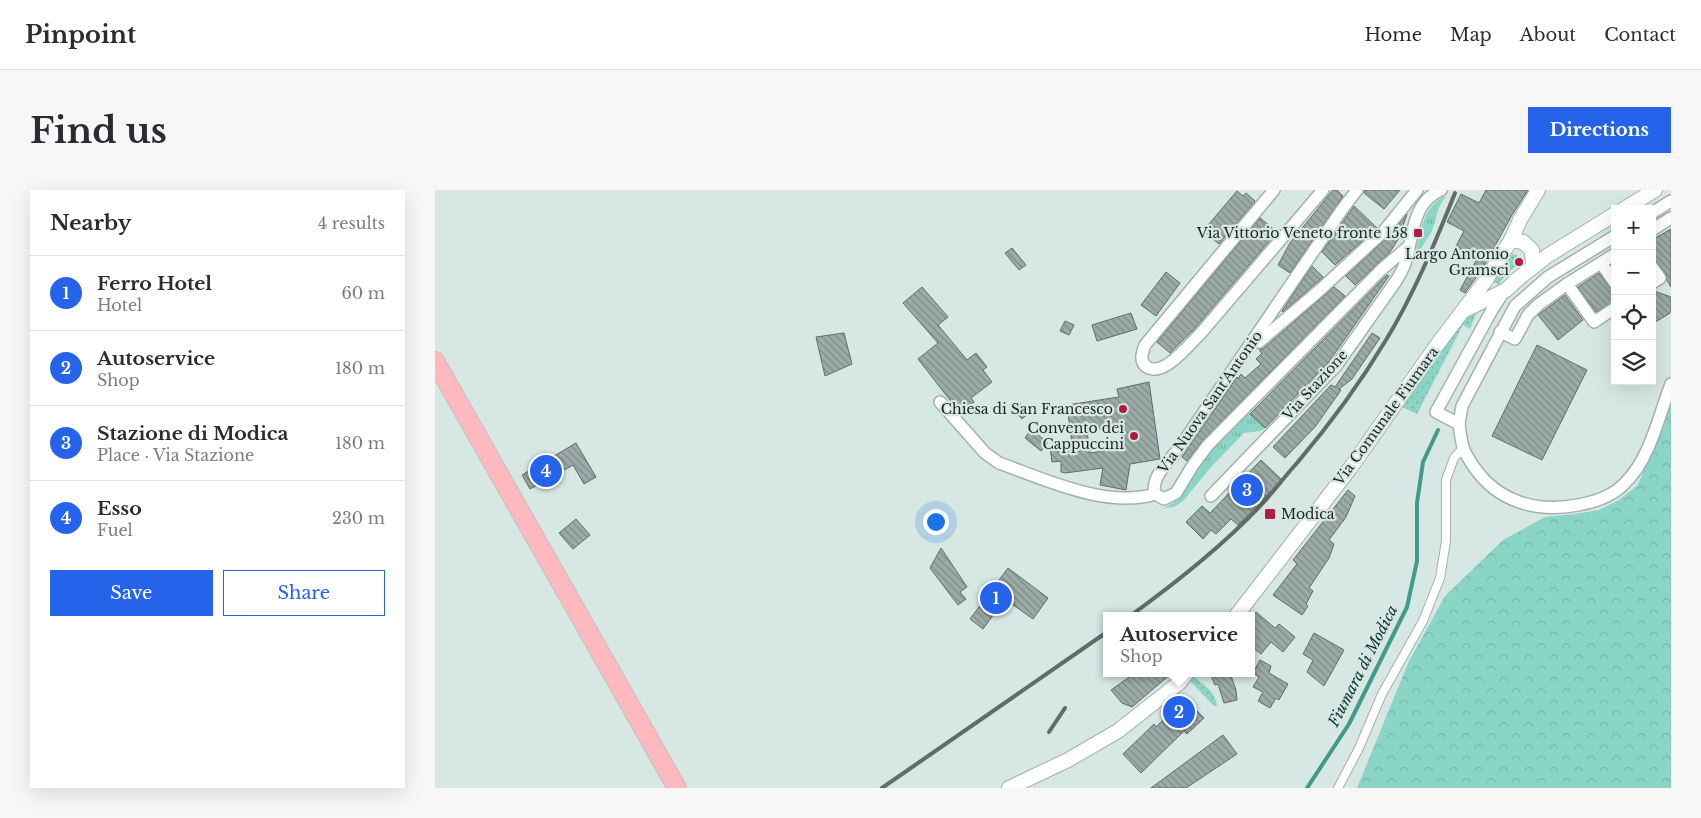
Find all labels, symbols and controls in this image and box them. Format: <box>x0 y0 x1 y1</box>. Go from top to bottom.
text: Pinpoint <box>25 20 136 49</box>
text: Home <box>1364 24 1422 46</box>
text: Map <box>1450 24 1492 46</box>
text: About <box>1520 24 1576 46</box>
text: Contact <box>1604 24 1676 46</box>
button: Directions <box>1528 107 1671 153</box>
text: Find us <box>30 109 167 152</box>
map controls <box>1611 205 1656 385</box>
button: + <box>1611 205 1656 250</box>
text: Nearby <box>50 210 131 236</box>
text: 4 results <box>318 213 385 233</box>
place label: Via Vittorio Veneto fronte 158 <box>1196 224 1408 242</box>
marker: Via Vittorio Veneto fronte 158 <box>1412 227 1424 239</box>
place label: Largo Antonio Gramsci <box>1405 245 1509 279</box>
button: − <box>1611 250 1656 295</box>
marker: Largo Antonio Gramsci <box>1513 256 1525 268</box>
text: Ferro Hotel <box>97 272 212 295</box>
text: 1 <box>63 283 69 303</box>
text: 60 m <box>342 283 385 303</box>
text: Hotel <box>97 295 142 315</box>
button: locate <box>1611 295 1656 340</box>
street label: Via Nuova Sant'Antonio <box>1153 327 1266 478</box>
button: layers <box>1611 340 1656 385</box>
street label: Via Comunale Fiumara <box>1329 343 1442 490</box>
street label: Via Stazione <box>1278 346 1351 425</box>
text: Autoservice <box>97 347 215 370</box>
text: 2 <box>61 358 71 378</box>
text: 180 m <box>335 358 385 378</box>
text: Shop <box>97 370 140 390</box>
place label: Chiesa di San Francesco <box>941 400 1113 418</box>
marker: Chiesa di San Francesco <box>1117 403 1129 415</box>
place label: Convento dei Cappuccini <box>1028 419 1124 453</box>
text: Stazione di Modica <box>97 422 288 445</box>
marker: Convento dei Cappuccini <box>1128 430 1140 442</box>
text: 3 <box>61 433 71 453</box>
text: 180 m <box>335 433 385 453</box>
text: Place · Via Stazione <box>97 445 254 465</box>
pin: 4 <box>530 452 562 490</box>
pin: 3 <box>1231 471 1263 509</box>
text: Esso <box>97 497 142 520</box>
place label: Modica <box>1281 505 1335 523</box>
marker: Modica <box>1263 507 1277 521</box>
text: 4 <box>61 508 71 528</box>
text: 230 m <box>332 508 385 528</box>
your location <box>923 509 949 535</box>
text: Fuel <box>97 520 133 540</box>
button: Save <box>50 570 213 616</box>
button: Share <box>223 570 385 616</box>
pin: 1 <box>980 579 1012 617</box>
water label: Fiumara di Modica <box>1323 602 1401 731</box>
popup <box>1103 612 1255 677</box>
text: Autoservice <box>1120 623 1238 646</box>
text: Shop <box>1120 646 1163 666</box>
pin: 2 <box>1163 693 1195 731</box>

